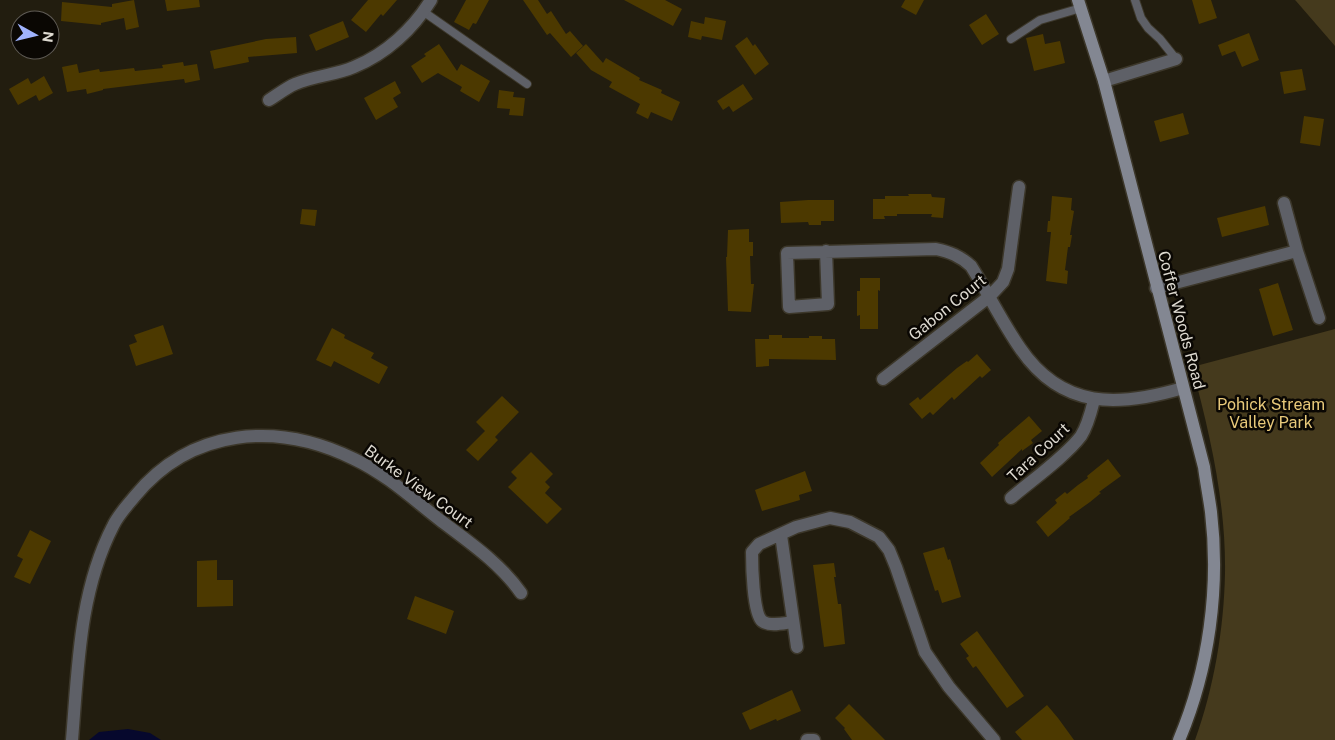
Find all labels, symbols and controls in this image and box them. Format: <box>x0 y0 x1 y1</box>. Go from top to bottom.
north arrow <box>10 10 60 60</box>
text: N <box>39 30 57 43</box>
street label: Coffer Woods Road <box>1154 249 1209 392</box>
street label: Gabon Court <box>905 270 990 344</box>
park label: Pohick Stream Valley Park <box>1217 395 1325 432</box>
street label: Tara Court <box>1003 419 1073 486</box>
street label: Burke View Court <box>361 441 477 532</box>

